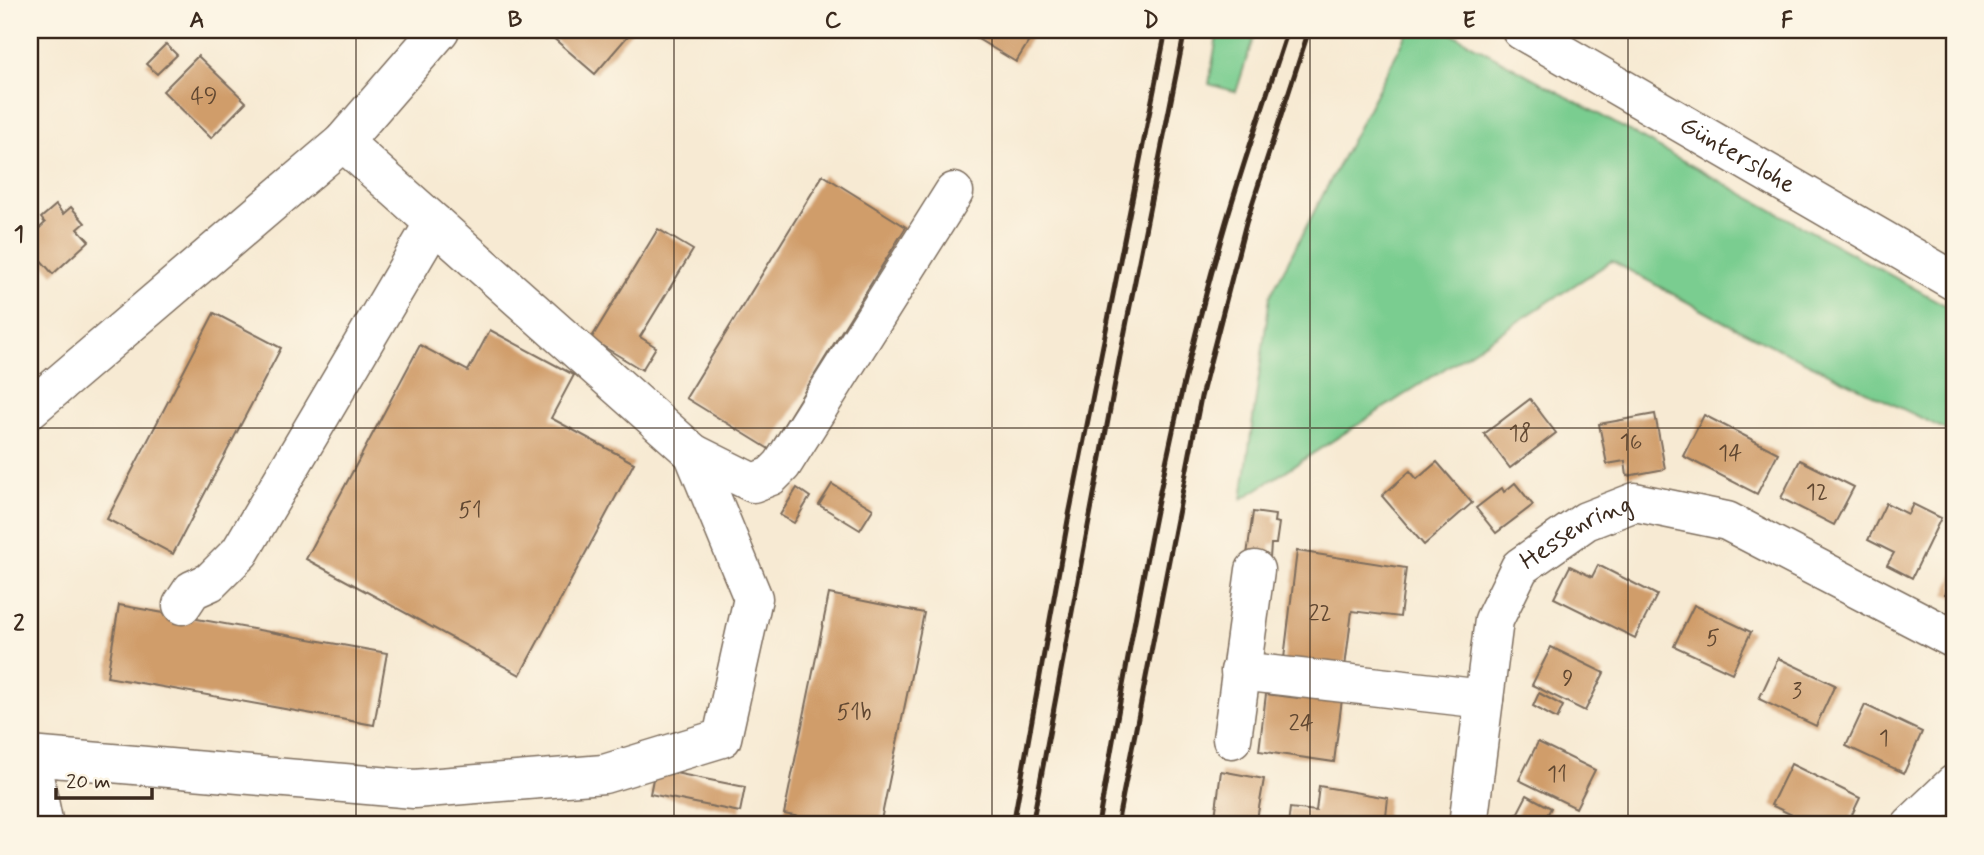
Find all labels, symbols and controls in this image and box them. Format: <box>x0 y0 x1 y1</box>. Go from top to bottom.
text: A <box>189 6 205 36</box>
text: B <box>508 6 523 36</box>
text: C <box>825 6 842 36</box>
text: D <box>1143 6 1159 36</box>
text: E <box>1462 6 1476 36</box>
text: F <box>1781 6 1793 36</box>
house number: 49 <box>190 82 218 112</box>
street label: Günterslohe <box>1673 108 1802 202</box>
text: 1 <box>14 220 24 250</box>
house number: 18 <box>1509 419 1531 449</box>
house number: 16 <box>1620 428 1643 458</box>
house number: 14 <box>1718 439 1742 469</box>
house number: 12 <box>1806 478 1828 508</box>
street label: Hessenring <box>1514 488 1637 579</box>
house number: 51 <box>458 496 482 526</box>
house number: 22 <box>1308 599 1332 629</box>
text: 2 <box>13 609 25 639</box>
house number: 5 <box>1706 624 1720 654</box>
house number: 9 <box>1562 664 1574 694</box>
house number: 3 <box>1792 677 1802 707</box>
house number: 51b <box>836 698 872 728</box>
house number: 24 <box>1288 709 1314 739</box>
house number: 1 <box>1879 724 1889 754</box>
scale bar <box>56 757 152 801</box>
house number: 11 <box>1547 760 1567 790</box>
text: 20 m <box>66 768 111 796</box>

